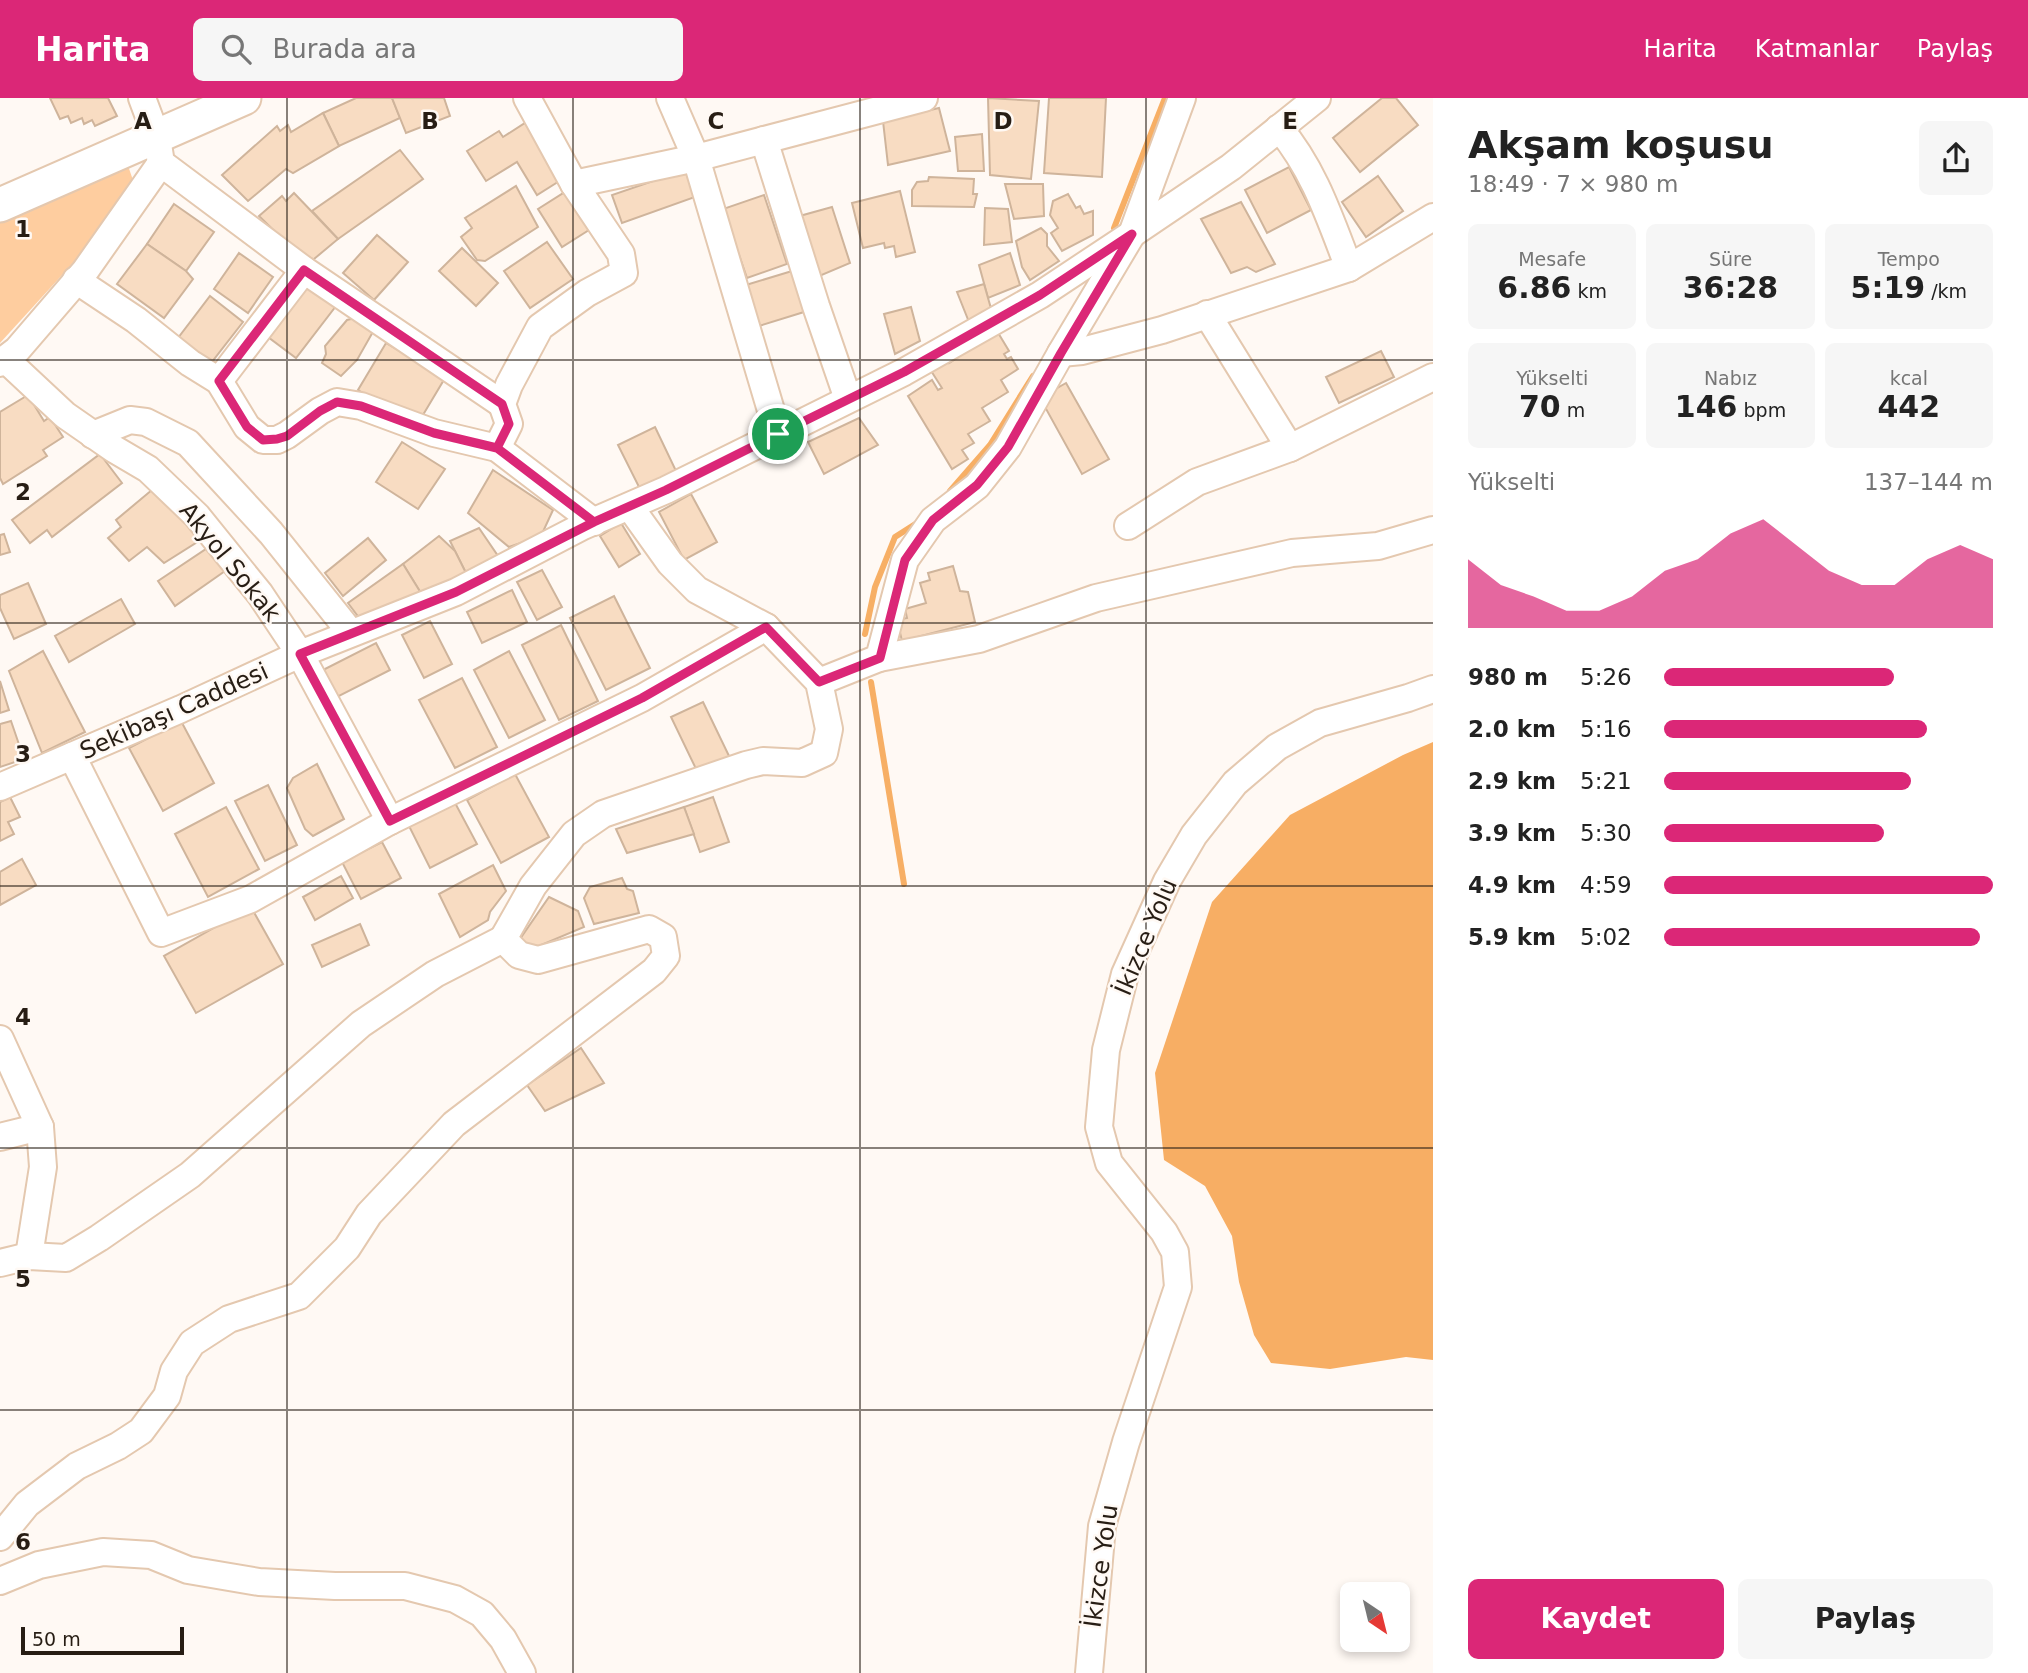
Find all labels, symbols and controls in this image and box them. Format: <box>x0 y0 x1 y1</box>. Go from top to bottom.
search box <box>193 18 683 81</box>
text: Harita <box>35 30 151 69</box>
icon: search <box>217 30 255 68</box>
text: Burada ara <box>273 34 417 64</box>
text: Harita <box>1643 35 1717 63</box>
text: Katmanlar <box>1755 35 1879 63</box>
text: Paylaş <box>1917 35 1993 63</box>
text: A <box>134 108 152 134</box>
text: B <box>421 108 439 134</box>
text: C <box>708 108 724 134</box>
text: D <box>993 108 1013 134</box>
text: E <box>1282 108 1298 134</box>
button: share <box>1919 121 1993 195</box>
text: Akşam koşusu <box>1468 123 1773 167</box>
text: 18:49 · 7 × 980 m <box>1468 171 1678 197</box>
text: 1 <box>15 216 31 242</box>
text: Mesafe <box>1518 248 1586 270</box>
text: Süre <box>1709 248 1752 270</box>
text: Tempo <box>1878 248 1940 270</box>
text: 6.86 <box>1497 270 1571 305</box>
text: 36:28 <box>1683 270 1778 305</box>
text: 5:19 <box>1851 270 1925 305</box>
text: km <box>1571 280 1607 302</box>
text: /km <box>1925 280 1967 302</box>
text: Yükselti <box>1516 367 1588 389</box>
text: Nabız <box>1704 367 1757 389</box>
text: kcal <box>1890 367 1928 389</box>
text: 70 <box>1519 389 1561 424</box>
text: 146 <box>1675 389 1737 424</box>
text: 442 <box>1878 389 1940 424</box>
text: m <box>1561 399 1585 421</box>
text: bpm <box>1737 399 1786 421</box>
pin <box>748 404 808 464</box>
icon: arrive <box>759 415 797 453</box>
text: Yükselti <box>1468 469 1555 495</box>
text: 137–144 m <box>1864 469 1993 495</box>
text: 2 <box>15 479 31 505</box>
street label: Akyol Sokak <box>174 497 286 627</box>
street label: Sekibaşı Caddesi <box>75 657 273 765</box>
text: 980 m <box>1468 664 1548 690</box>
text: 5:26 <box>1580 664 1632 690</box>
text: 2.0 km <box>1468 716 1556 742</box>
text: 5:16 <box>1580 716 1632 742</box>
text: 3 <box>15 741 31 767</box>
text: 2.9 km <box>1468 768 1556 794</box>
text: 5:21 <box>1580 768 1632 794</box>
text: 3.9 km <box>1468 820 1556 846</box>
text: 5:30 <box>1580 820 1632 846</box>
text: 4.9 km <box>1468 872 1556 898</box>
text: 4:59 <box>1580 872 1632 898</box>
street label: İkizce Yolu <box>1108 874 1183 999</box>
text: 5.9 km <box>1468 924 1556 950</box>
text: 5:02 <box>1580 924 1632 950</box>
text: 4 <box>15 1004 31 1030</box>
text: 5 <box>15 1266 31 1292</box>
street label: İkizce Yolu <box>1078 1503 1123 1629</box>
text: 6 <box>15 1529 31 1555</box>
button: Kaydet <box>1468 1579 1724 1659</box>
button: Paylaş <box>1738 1579 1993 1659</box>
north arrow <box>1340 1582 1410 1652</box>
map controls <box>1340 1582 1410 1652</box>
scale bar <box>21 1624 184 1656</box>
text: 50 m <box>32 1628 81 1650</box>

